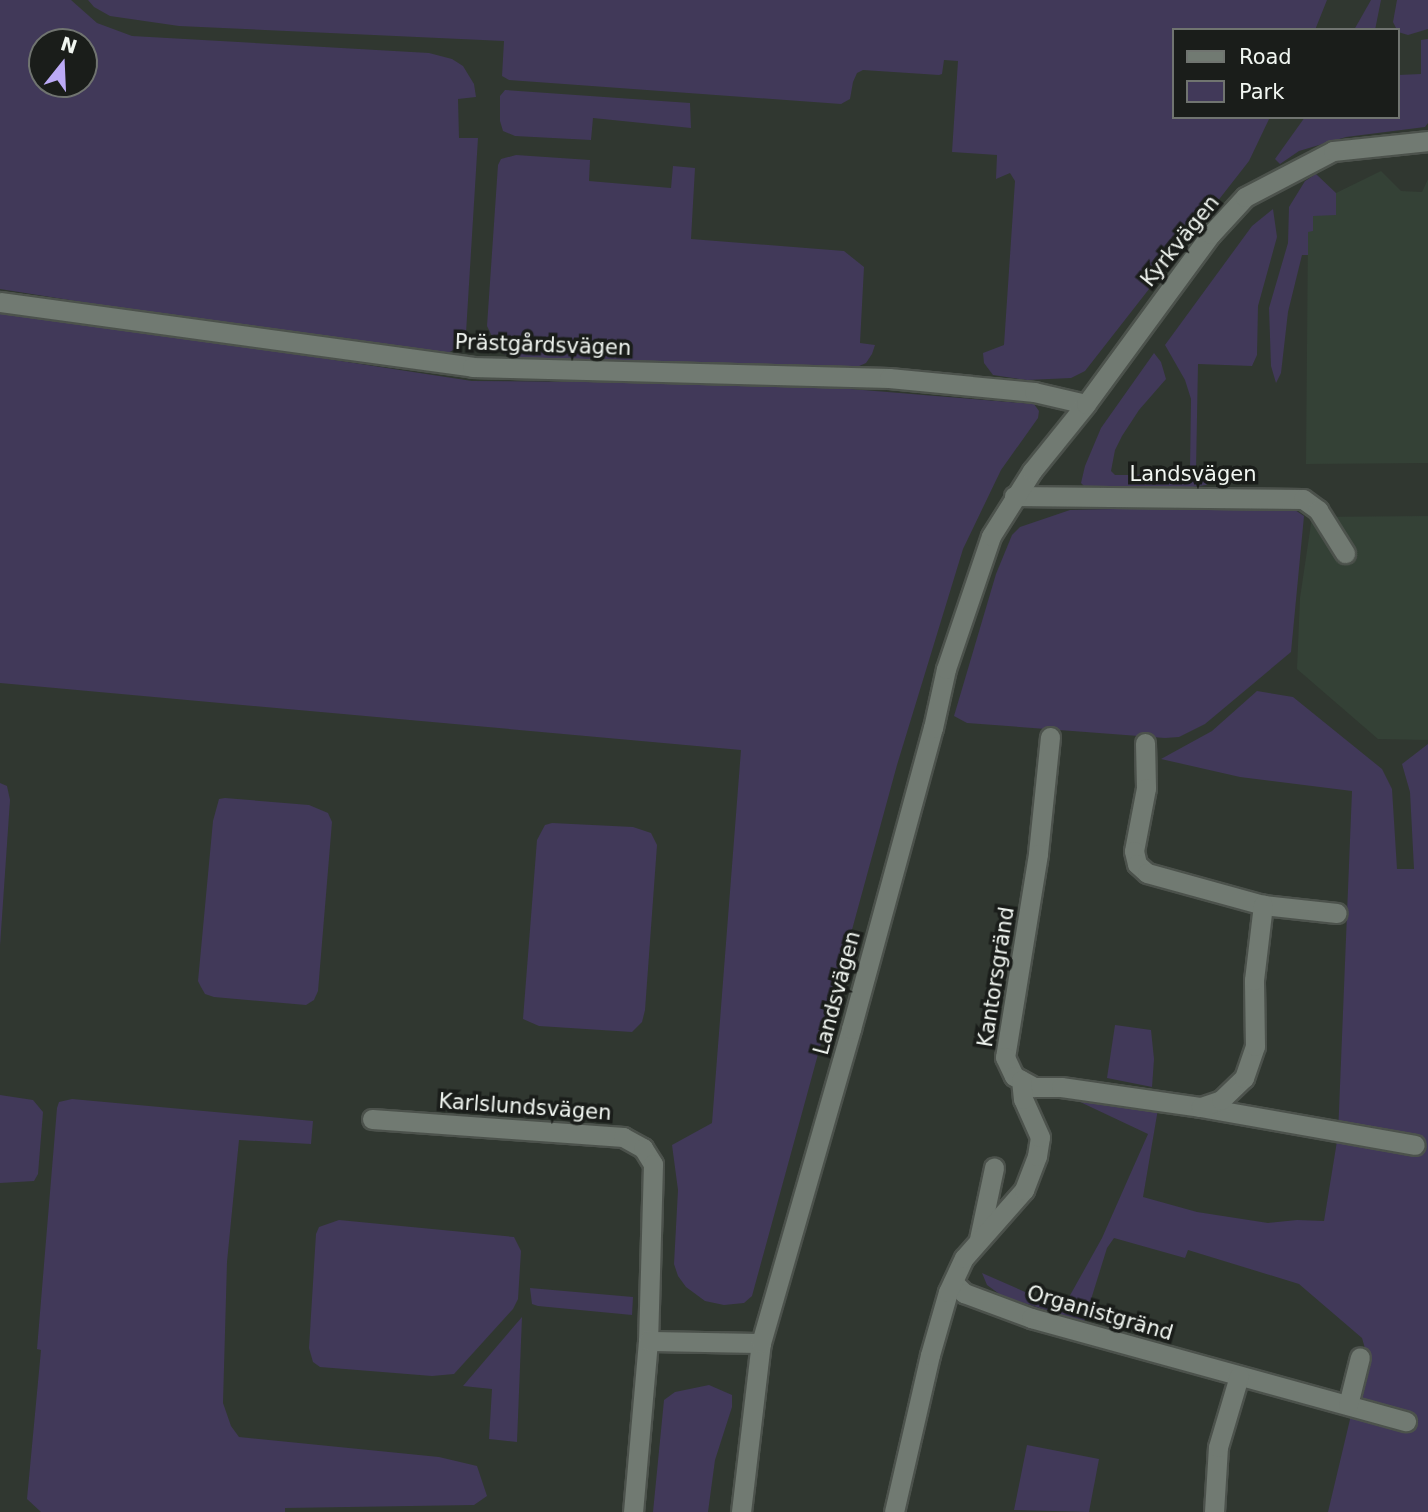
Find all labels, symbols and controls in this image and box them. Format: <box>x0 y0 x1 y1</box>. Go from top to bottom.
north arrow <box>28 28 98 98</box>
legend <box>1172 28 1400 119</box>
text: N <box>58 32 80 58</box>
text: Road <box>1239 45 1292 69</box>
text: Park <box>1239 80 1284 104</box>
street label: Kyrkvägen <box>1135 190 1225 292</box>
street label: Prästgårdsvägen <box>454 329 632 361</box>
street label: Landsvägen <box>1129 461 1257 487</box>
street label: Kantorsgränd <box>972 905 1020 1049</box>
street label: Landsvägen <box>808 928 866 1058</box>
street label: Karlslundsvägen <box>438 1088 612 1126</box>
street label: Organistgränd <box>1024 1280 1176 1346</box>

